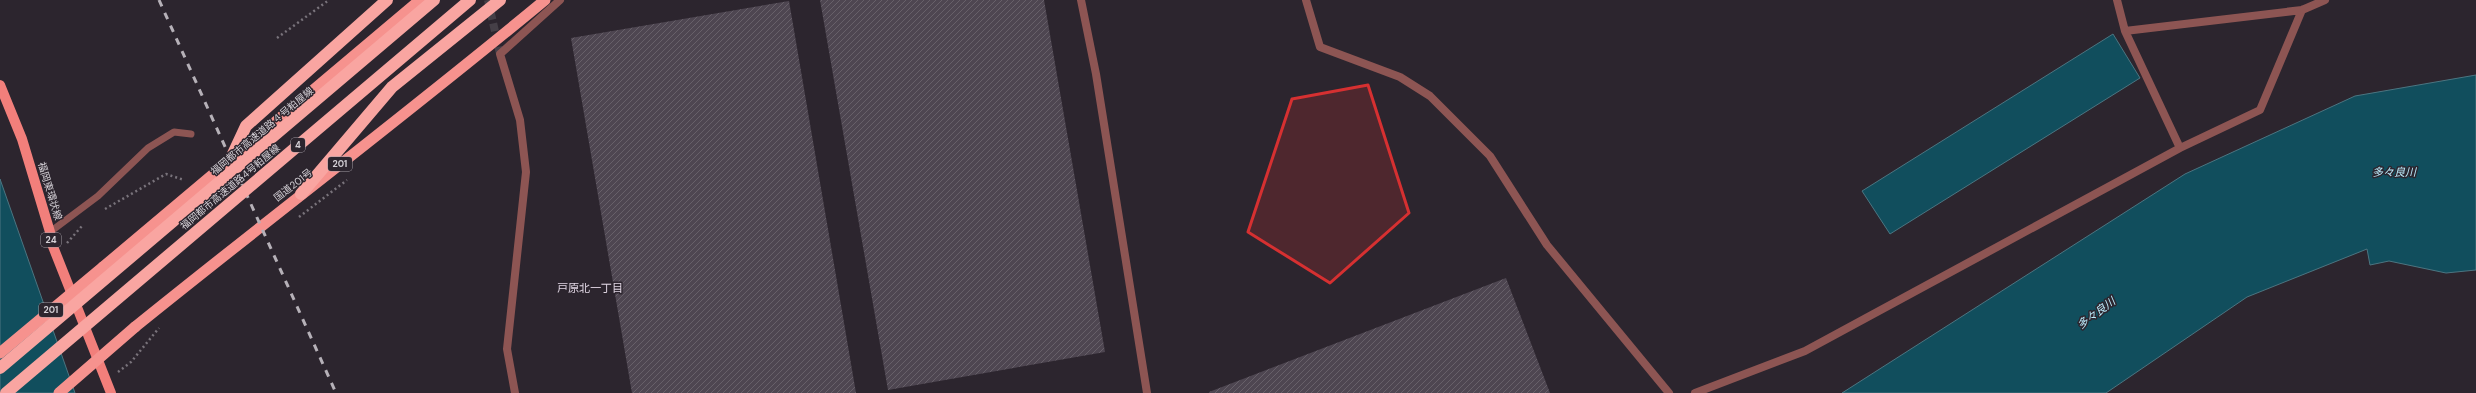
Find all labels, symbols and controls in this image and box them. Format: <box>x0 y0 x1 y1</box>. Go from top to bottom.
street label: 福岡都市高速道路４号粕屋線 <box>208 84 316 178</box>
road number: 4 <box>291 138 305 152</box>
street label: 福岡都市高速道路4号粕屋線 <box>178 141 282 233</box>
road number: 201 <box>328 157 352 171</box>
street label: 福岡東環状線 <box>35 160 65 222</box>
water label: 多々良川 <box>2372 165 2417 179</box>
street label: 国道201号 <box>271 166 315 204</box>
road number: 24 <box>41 233 61 247</box>
district label: 戸原北一丁目 <box>557 281 623 295</box>
water label: 多々良川 <box>2074 294 2119 332</box>
road number: 201 <box>39 303 63 317</box>

